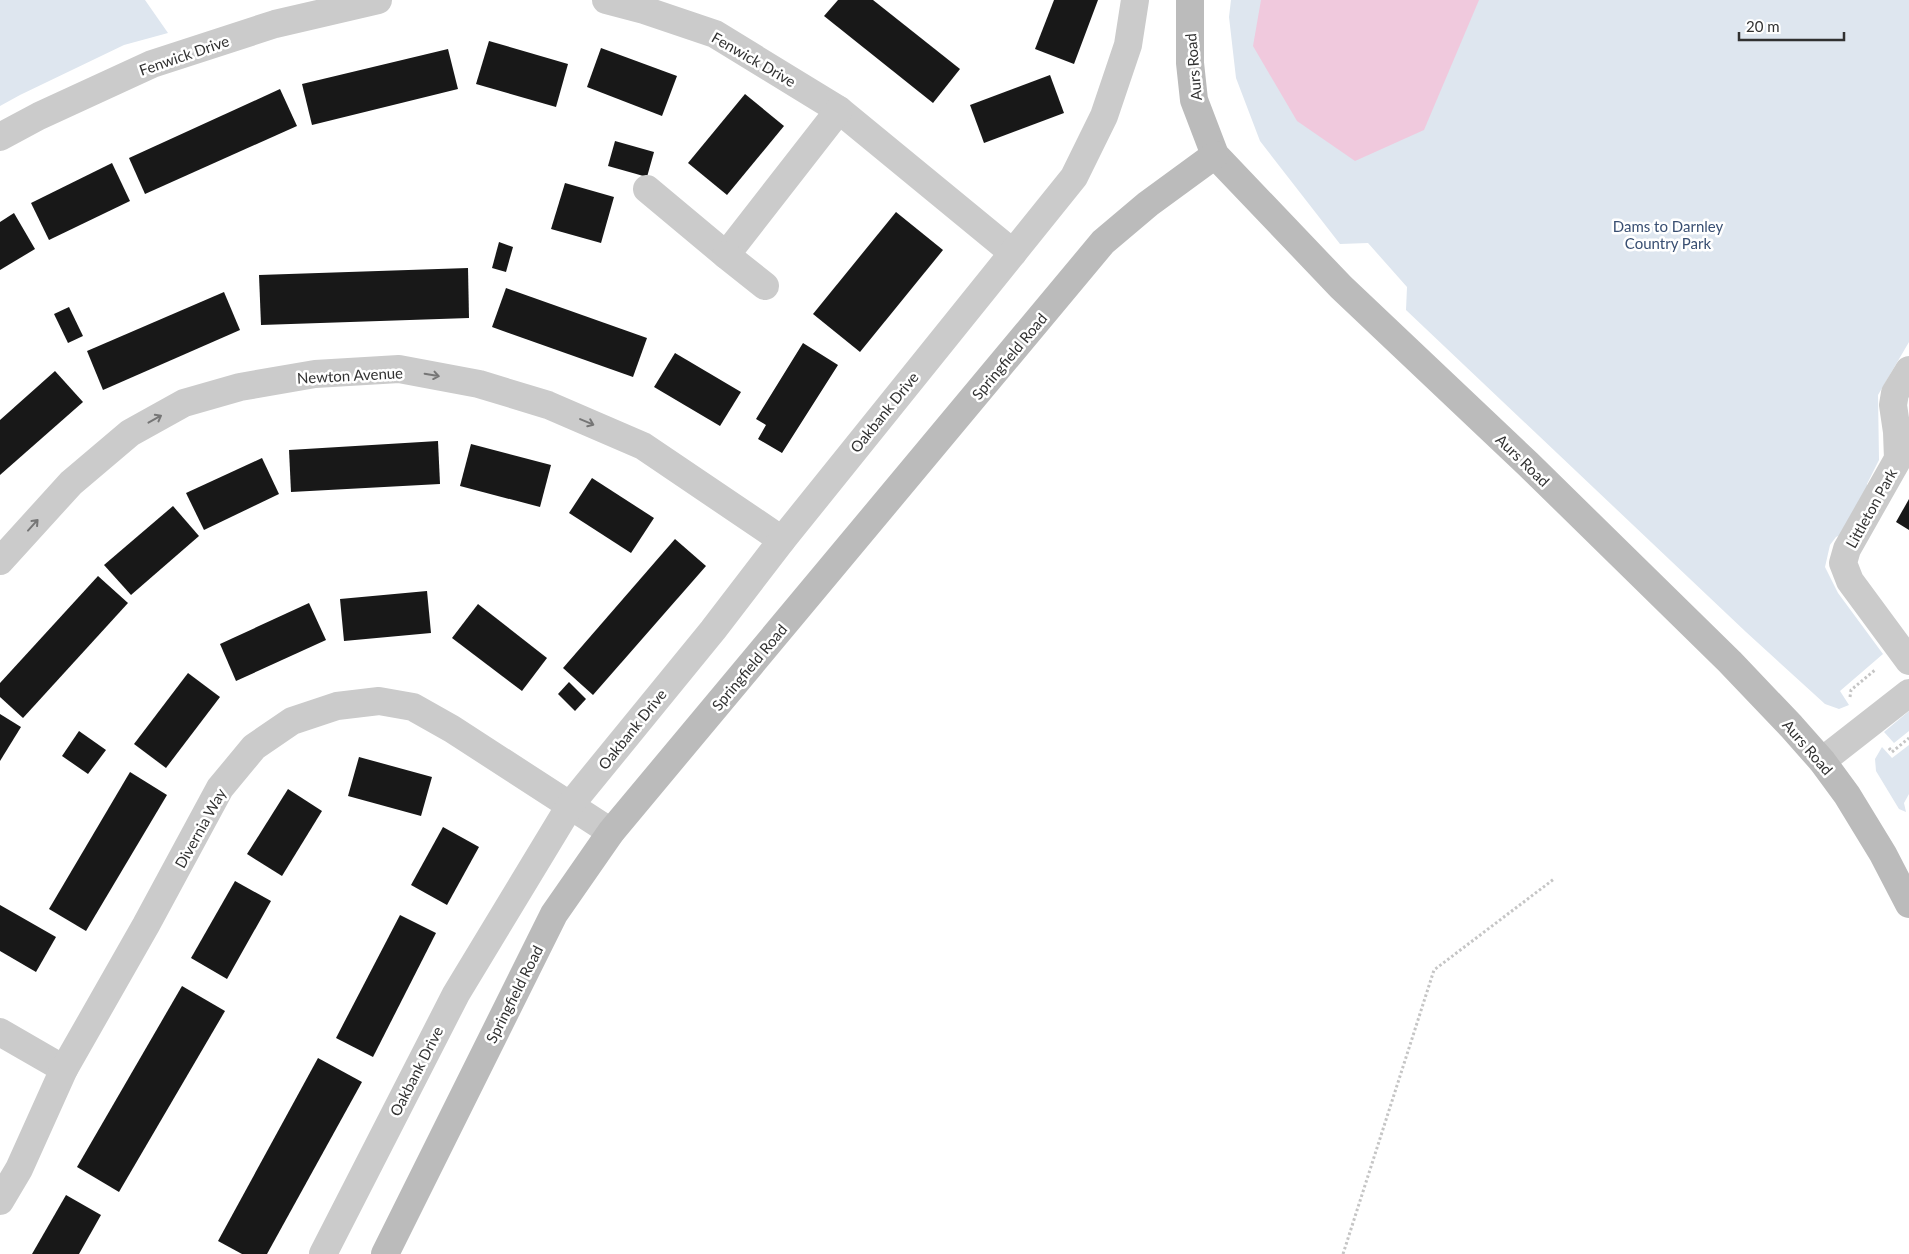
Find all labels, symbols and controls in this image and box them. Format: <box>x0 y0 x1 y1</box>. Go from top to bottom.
scale bar <box>1739 10 1844 42</box>
text: 20 m <box>1746 17 1780 35</box>
street label: Fenwick Drive <box>709 28 799 90</box>
street label: Fenwick Drive <box>137 31 231 79</box>
street label: Aurs Road <box>1181 33 1205 101</box>
park label: Dams to Darnley Country Park <box>1613 217 1724 252</box>
street label: Springfield Road <box>968 309 1050 403</box>
street label: Newton Avenue <box>297 363 404 387</box>
street label: Oakbank Drive <box>846 368 922 456</box>
one-way arrow <box>423 371 439 380</box>
one-way arrow <box>147 414 162 423</box>
one-way arrow <box>579 417 594 427</box>
street label: Aurs Road <box>1493 430 1553 490</box>
street label: Littleton Park <box>1842 465 1900 551</box>
one-way arrow <box>27 518 39 531</box>
street label: Springfield Road <box>708 620 790 714</box>
street label: Oakbank Drive <box>594 685 670 773</box>
street label: Aurs Road <box>1779 716 1837 778</box>
street label: Divernia Way <box>171 785 229 871</box>
street label: Springfield Road <box>482 942 546 1046</box>
street label: Oakbank Drive <box>386 1023 446 1119</box>

